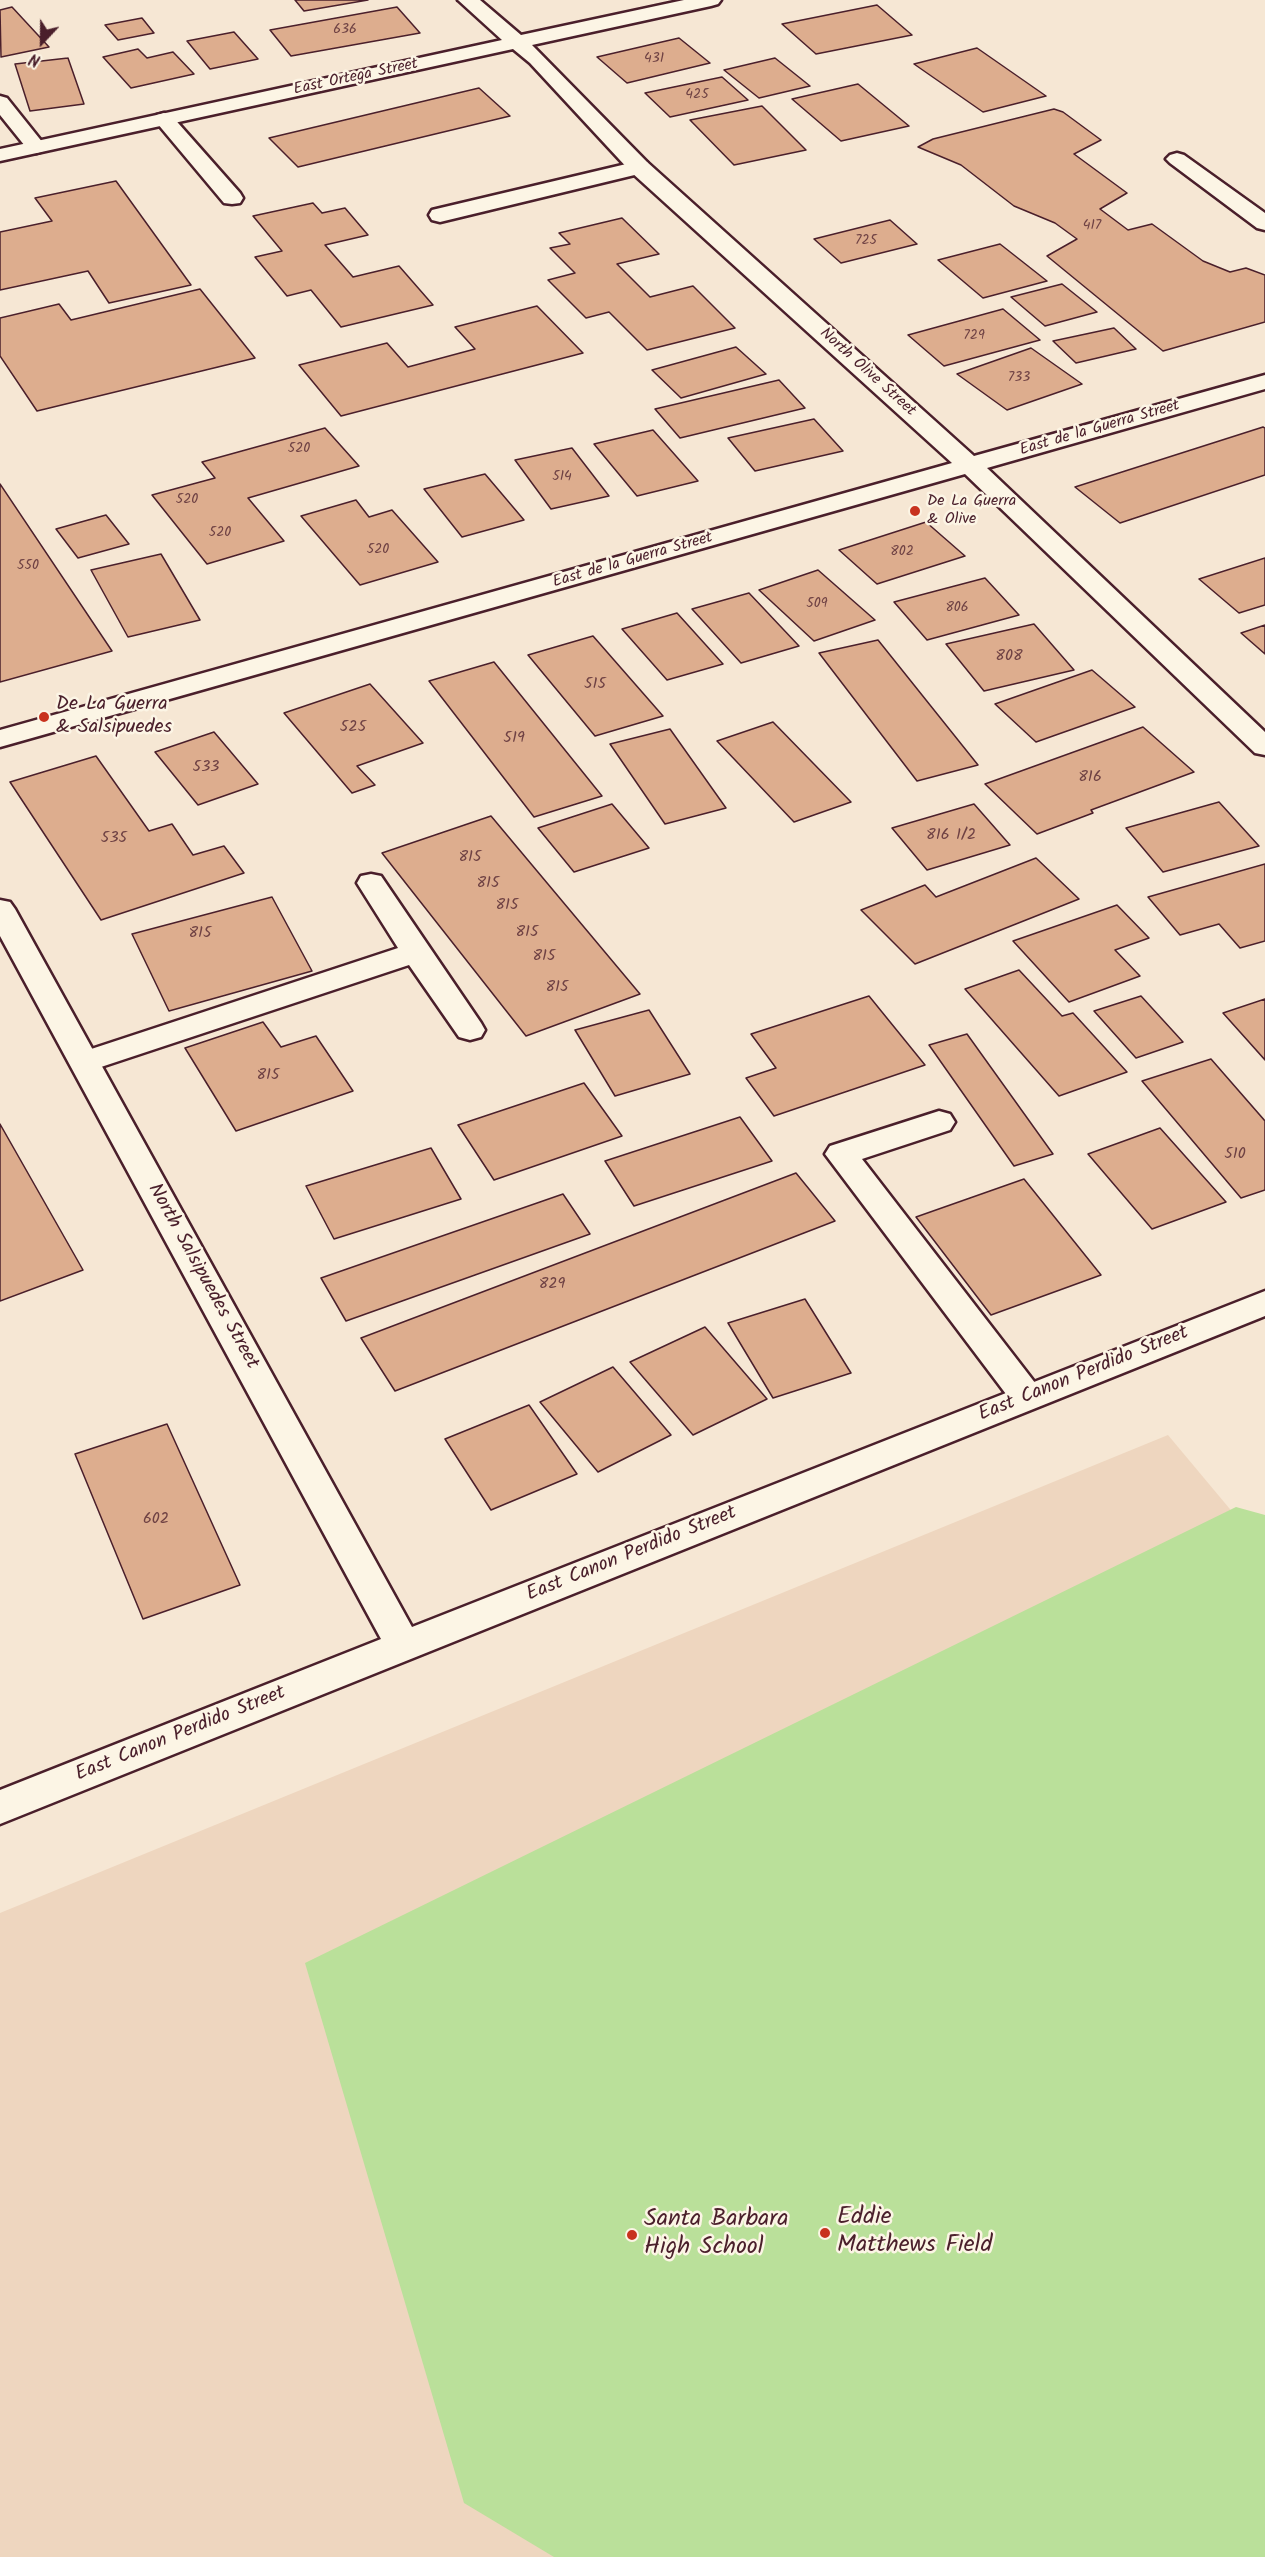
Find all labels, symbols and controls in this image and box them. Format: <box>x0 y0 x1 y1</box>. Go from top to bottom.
north arrow <box>12 12 72 72</box>
house number: 636 <box>333 23 357 39</box>
text: N <box>26 46 44 73</box>
house number: 431 <box>644 52 664 68</box>
street label: East Ortega Street <box>292 55 420 101</box>
house number: 425 <box>685 88 709 104</box>
house number: 417 <box>1083 219 1101 235</box>
house number: 725 <box>855 234 877 250</box>
street label: North Olive Street <box>815 325 919 421</box>
house number: 729 <box>963 329 985 345</box>
house number: 733 <box>1008 371 1030 387</box>
street label: East de la Guerra Street <box>1018 397 1182 461</box>
house number: 520 <box>288 442 310 458</box>
house number: 514 <box>552 470 572 486</box>
place label: De La Guerra & Olive <box>927 492 1016 530</box>
house number: 520 <box>176 493 198 509</box>
marker: De La Guerra & Olive <box>908 504 922 518</box>
house number: 520 <box>209 526 231 542</box>
street label: East de la Guerra Street <box>551 529 715 593</box>
house number: 520 <box>367 543 389 559</box>
house number: 802 <box>890 545 914 561</box>
house number: 550 <box>17 559 39 575</box>
house number: 509 <box>806 597 828 613</box>
house number: 806 <box>945 601 969 617</box>
house number: 808 <box>995 647 1023 667</box>
house number: 515 <box>584 675 606 695</box>
place label: De La Guerra & Salsipuedes <box>56 694 172 741</box>
marker: De La Guerra & Salsipuedes <box>37 710 51 724</box>
house number: 525 <box>340 718 366 738</box>
house number: 519 <box>503 729 525 749</box>
house number: 533 <box>193 758 219 778</box>
house number: 816 <box>1078 768 1102 788</box>
house number: 816 1/2 <box>926 826 976 846</box>
house number: 535 <box>101 829 127 849</box>
house number: 815 <box>458 848 482 868</box>
house number: 815 <box>476 874 500 894</box>
house number: 815 <box>495 896 519 916</box>
house number: 815 <box>515 923 539 943</box>
house number: 815 <box>188 924 212 944</box>
house number: 815 <box>532 947 556 967</box>
house number: 815 <box>545 978 569 998</box>
house number: 815 <box>256 1066 280 1086</box>
house number: 510 <box>1224 1145 1246 1165</box>
street label: North Salsipuedes Street <box>141 1180 263 1374</box>
house number: 829 <box>539 1275 565 1295</box>
street label: East Canon Perdido Street <box>976 1322 1192 1428</box>
street label: East Canon Perdido Street <box>524 1502 740 1608</box>
house number: 602 <box>143 1510 169 1530</box>
street label: East Canon Perdido Street <box>73 1682 289 1788</box>
place label: Eddie Matthews Field <box>837 2205 992 2261</box>
place label: Santa Barbara High School <box>644 2207 789 2263</box>
marker: Eddie Matthews Field <box>818 2226 832 2240</box>
marker: Santa Barbara High School <box>625 2228 639 2242</box>

